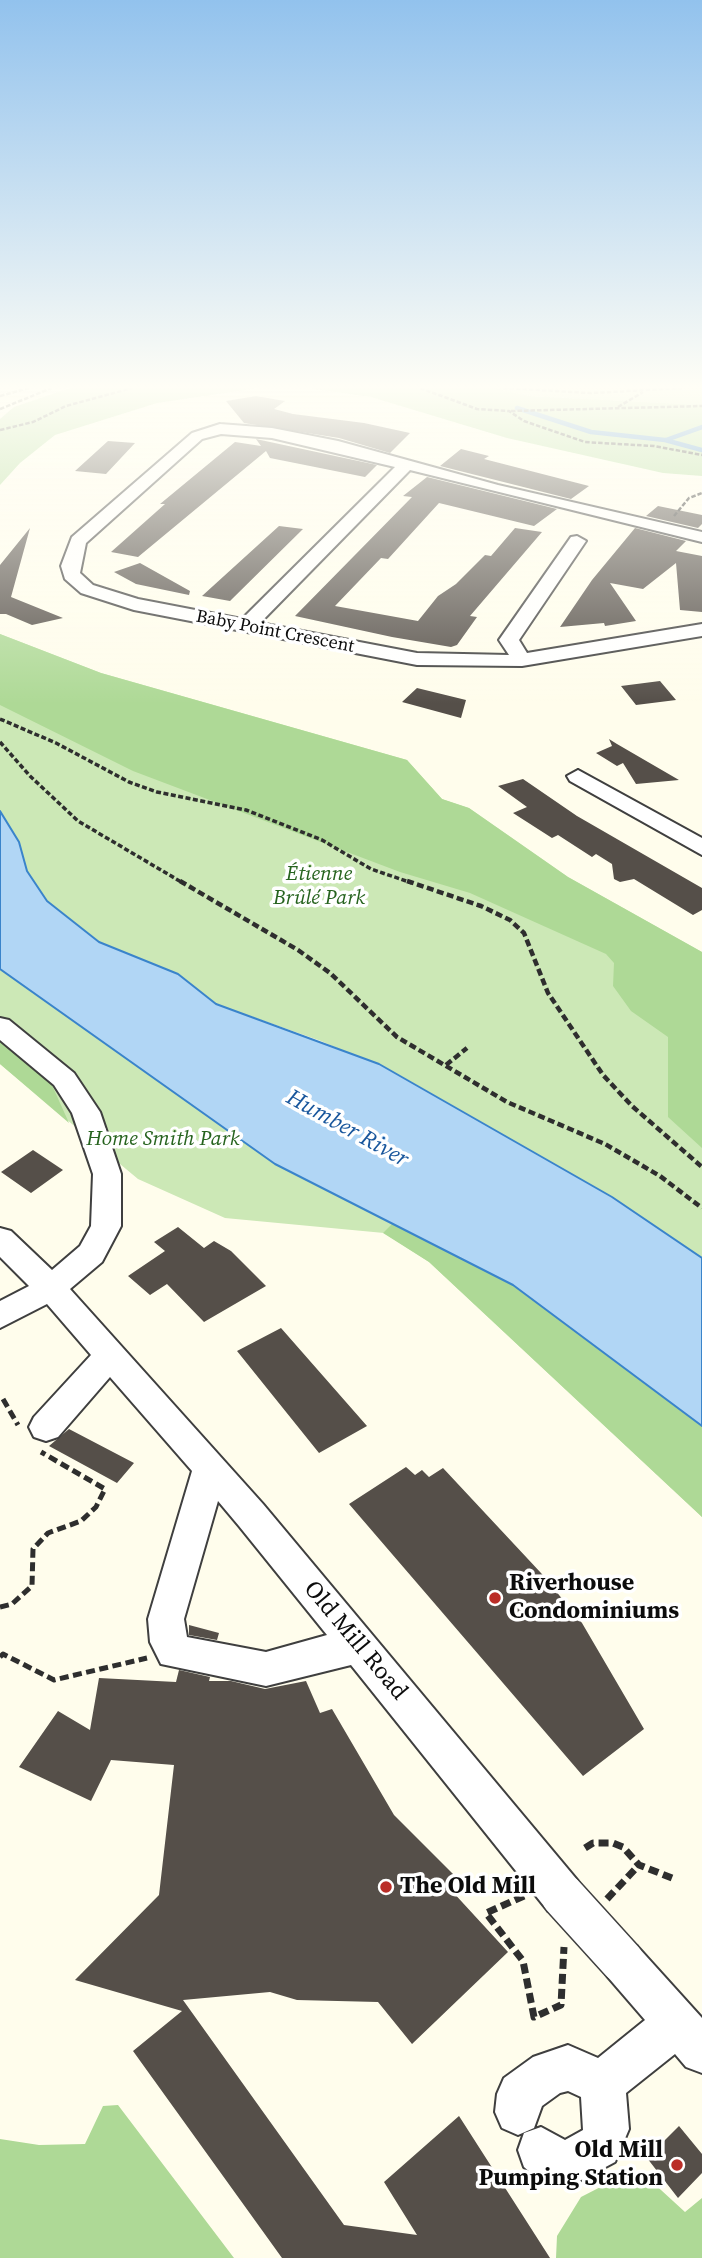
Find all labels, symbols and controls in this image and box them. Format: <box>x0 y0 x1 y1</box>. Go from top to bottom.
street label: Baby Point Crescent <box>194 606 356 658</box>
park label: Étienne Brûlé Park <box>273 862 365 912</box>
water label: Humber River <box>281 1084 413 1174</box>
park label: Home Smith Park <box>86 1127 240 1153</box>
place label: Riverhouse Condominiums <box>509 1570 679 1626</box>
street label: Old Mill Road <box>297 1576 413 1706</box>
marker: Riverhouse Condominiums <box>487 1590 503 1606</box>
place label: The Old Mill <box>400 1873 536 1901</box>
marker: The Old Mill <box>378 1879 394 1895</box>
place label: Old Mill Pumping Station <box>479 2137 663 2193</box>
marker: Old Mill Pumping Station <box>669 2157 685 2173</box>

